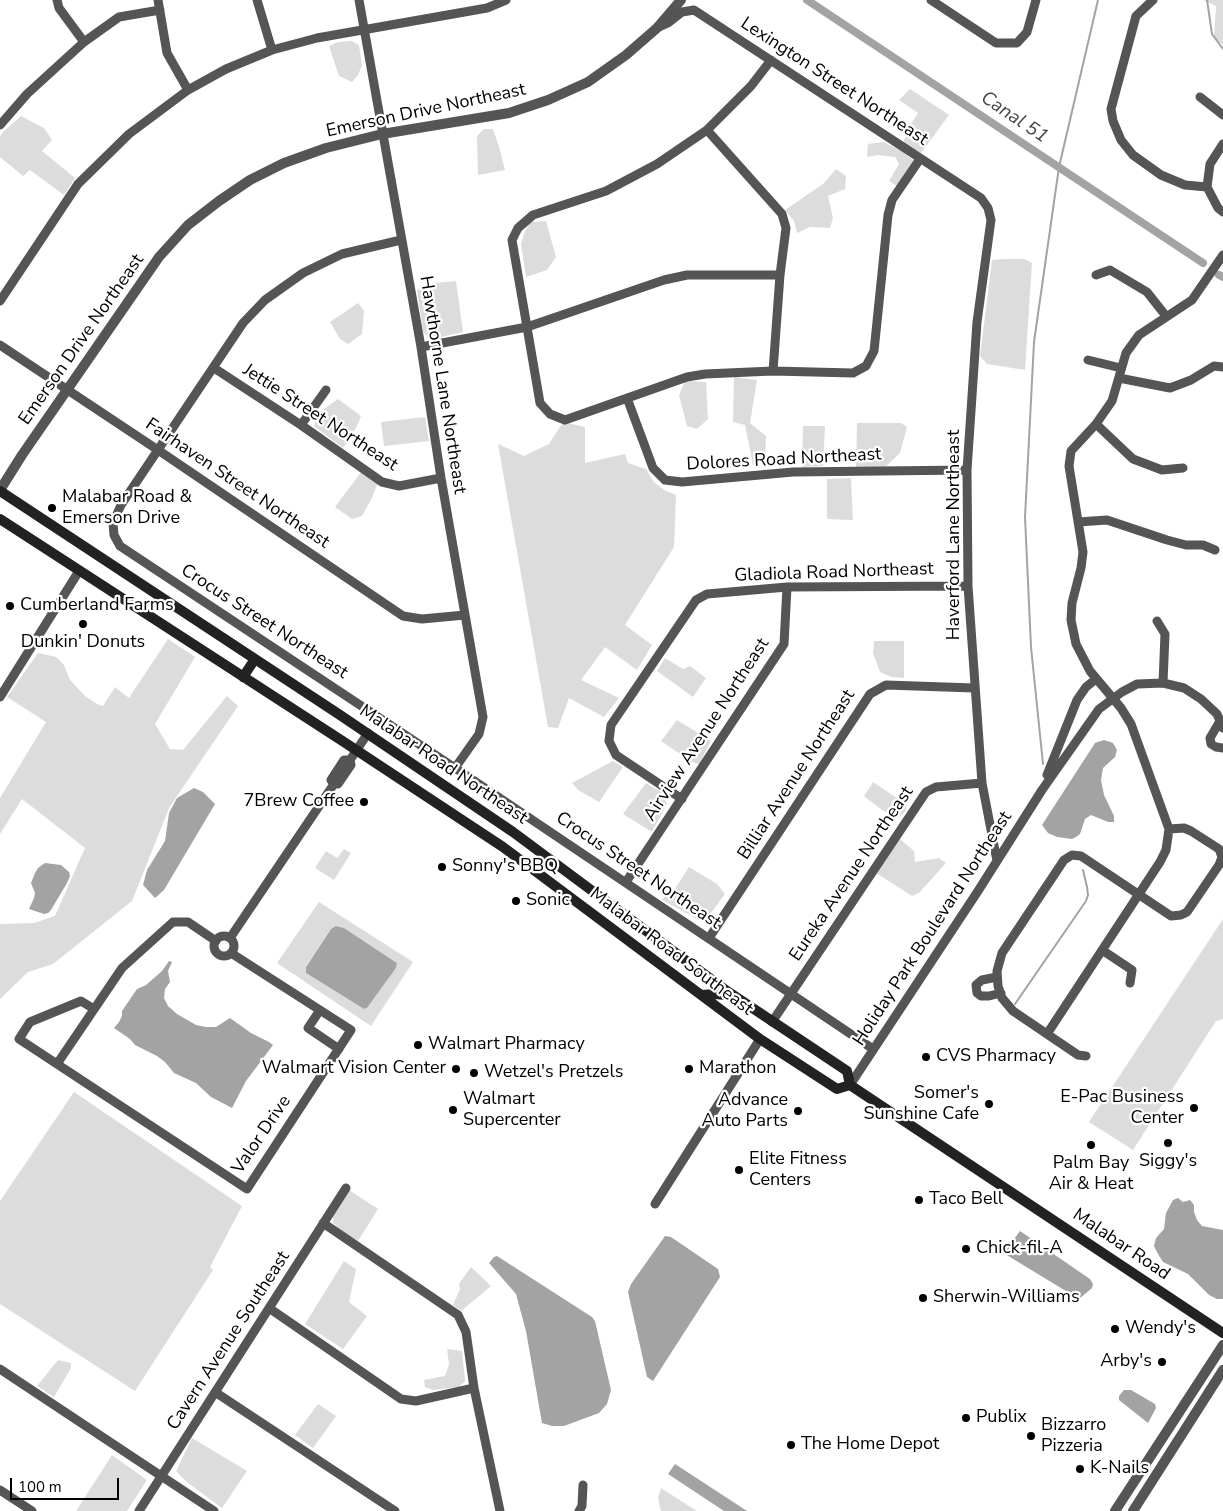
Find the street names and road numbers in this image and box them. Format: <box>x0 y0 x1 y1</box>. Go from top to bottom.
street label: Lexington Street Northeast <box>736 13 932 151</box>
street label: Emerson Drive Northeast <box>324 79 528 143</box>
street label: Emerson Drive Northeast <box>15 250 149 430</box>
street label: Hawthorne Lane Northeast <box>414 274 470 496</box>
street label: Jettie Street Northeast <box>238 360 402 476</box>
street label: Fairhaven Street Northeast <box>141 414 333 554</box>
street label: Haverford Lane Northeast <box>944 430 966 640</box>
street label: Dolores Road Northeast <box>686 444 882 476</box>
street label: Gladiola Road Northeast <box>734 559 934 587</box>
street label: Crocus Street Northeast <box>176 560 352 684</box>
street label: Airview Avenue Northeast <box>640 635 774 825</box>
street label: Billiar Avenue Northeast <box>734 686 860 864</box>
street label: Malabar Road Northeast <box>355 701 531 829</box>
street label: Eureka Avenue Northeast <box>785 782 919 966</box>
street label: Crocus Street Northeast <box>551 808 725 934</box>
street label: Holiday Park Boulevard Northeast <box>849 808 1017 1050</box>
street label: Malabar Road Southeast <box>585 883 757 1021</box>
street label: Valor Drive <box>228 1092 296 1178</box>
street label: Malabar Road <box>1068 1205 1174 1285</box>
street label: Cavern Avenue Southeast <box>163 1248 295 1434</box>

